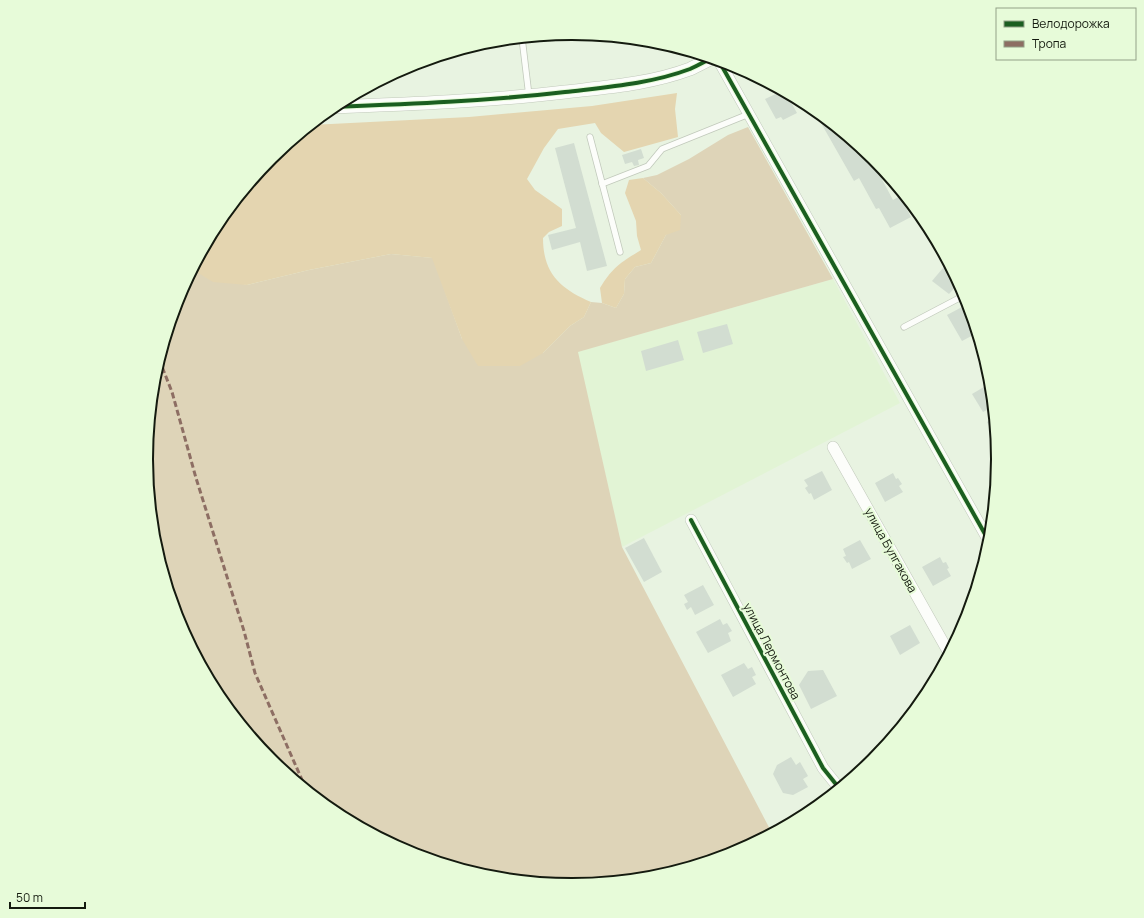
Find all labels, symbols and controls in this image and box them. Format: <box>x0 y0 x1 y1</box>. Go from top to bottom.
legend <box>996 8 1136 60</box>
text: Велодорожка <box>1032 15 1110 32</box>
text: Тропа <box>1032 35 1066 52</box>
street label: улица Булгакова <box>861 505 921 595</box>
street label: улица Лермонтова <box>739 600 805 702</box>
scale bar <box>10 884 85 910</box>
text: 50 m <box>16 889 43 906</box>

